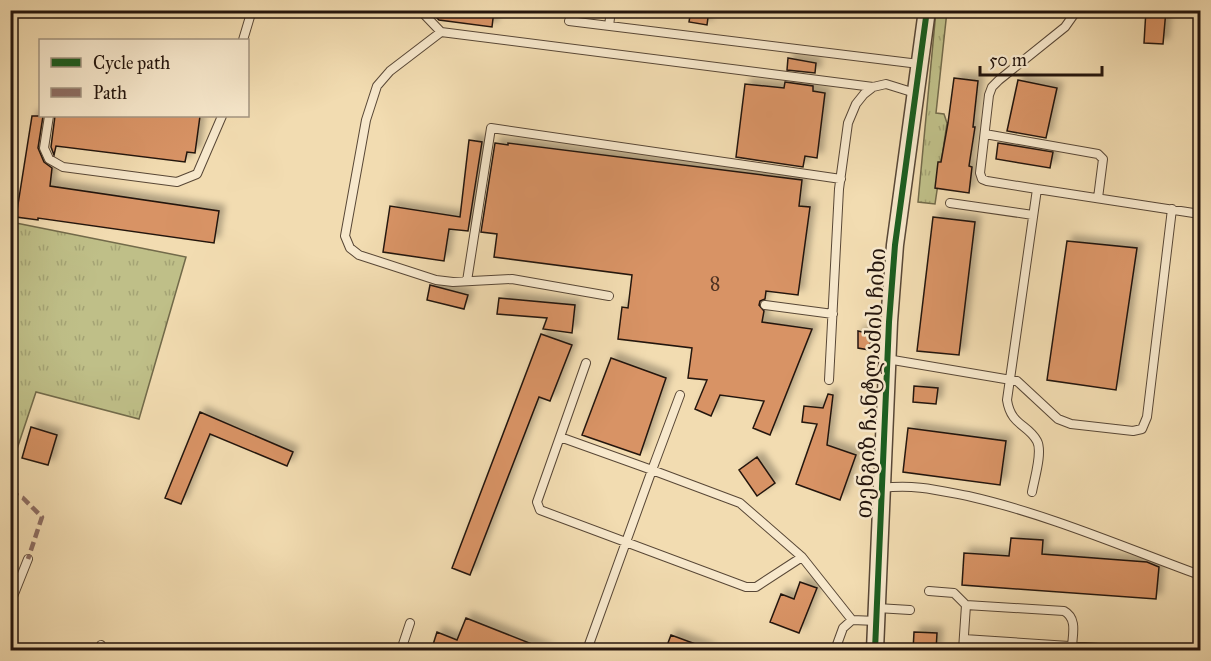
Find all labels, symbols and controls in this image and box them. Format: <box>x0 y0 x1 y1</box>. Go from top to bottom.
legend <box>39 39 249 117</box>
scale bar <box>980 39 1102 77</box>
text: 50 m <box>989 49 1027 71</box>
text: Cycle path <box>93 52 170 74</box>
text: Path <box>93 82 127 104</box>
street label: თენგიზ ჩანტლაძის ჩიხი <box>850 247 891 519</box>
house number: 8 <box>710 271 720 295</box>

